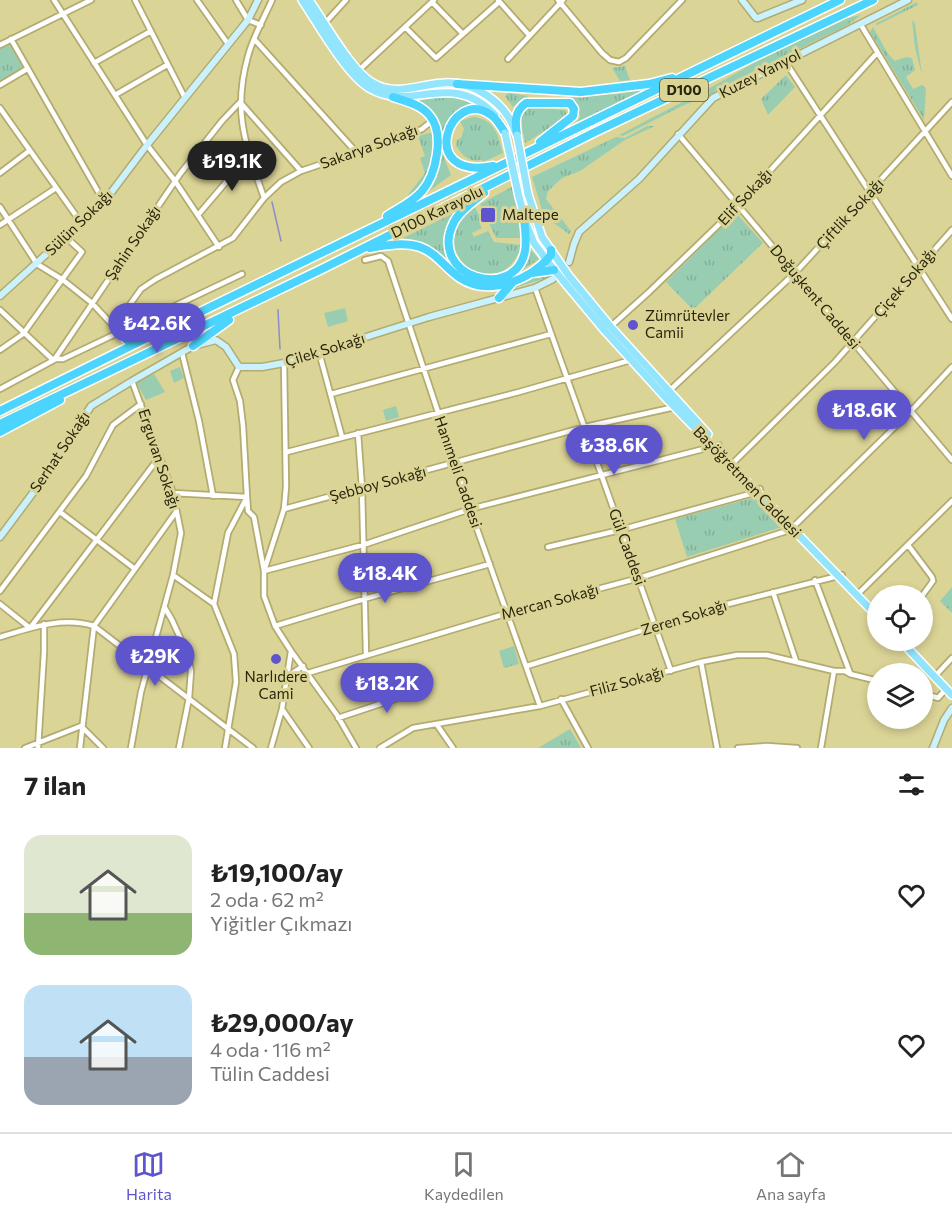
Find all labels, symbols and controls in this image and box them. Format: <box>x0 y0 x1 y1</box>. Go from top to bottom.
street label: Kuzey Yanyol <box>716 45 803 101</box>
road number: D100 <box>660 79 708 101</box>
street label: Sakarya Sokağı <box>317 120 420 172</box>
pin: ₺19.1K <box>183 141 281 192</box>
text: ₺19.1K <box>201 148 263 172</box>
street label: Elif Sokağı <box>713 164 775 228</box>
street label: Çiftlik Sokağı <box>812 174 887 253</box>
street label: D100 Karayolu <box>388 181 485 241</box>
street label: Sülün Sokağı <box>41 186 116 259</box>
street label: Şahin Sokağı <box>101 202 164 283</box>
place label: Maltepe <box>502 205 559 223</box>
marker: Maltepe <box>479 206 497 224</box>
street label: Doğuşkent Caddesi <box>767 241 865 352</box>
street label: Çiçek Sokağı <box>869 244 939 321</box>
pin: ₺42.6K <box>108 303 206 354</box>
place label: Zümrütevler Camii <box>645 306 730 341</box>
text: ₺42.6K <box>122 310 192 334</box>
marker: Zümrütevler Camii <box>626 318 640 332</box>
street label: Çilek Sokağı <box>283 328 367 370</box>
pin: ₺18.6K <box>815 390 913 441</box>
text: ₺18.6K <box>831 397 897 421</box>
street label: Erguvan Sokağı <box>135 406 185 511</box>
street label: Serhat Sokağı <box>25 407 93 495</box>
street label: Hanımeli Caddesi <box>431 413 487 530</box>
street label: Başöğretmen Caddesi <box>690 422 805 541</box>
pin: ₺38.6K <box>565 425 663 476</box>
text: ₺38.6K <box>580 432 648 456</box>
street label: Şebboy Sokağı <box>327 461 428 505</box>
street label: Gül Caddesi <box>606 506 650 587</box>
pin: ₺18.4K <box>336 553 434 604</box>
text: ₺18.4K <box>352 560 418 584</box>
street label: Mercan Sokağı <box>499 579 601 623</box>
map controls <box>867 585 933 729</box>
button: locate <box>867 585 933 651</box>
street label: Zeren Sokağı <box>639 595 729 639</box>
pin: ₺29K <box>119 636 191 687</box>
text: ₺29K <box>129 643 181 667</box>
marker: Narlıdere Cami <box>269 652 283 666</box>
street label: Filiz Sokağı <box>588 662 666 700</box>
pin: ₺18.2K <box>338 663 436 714</box>
button: layers <box>867 663 933 729</box>
place label: Narlıdere Cami <box>244 667 308 702</box>
text: ₺18.2K <box>354 670 420 694</box>
icon: filters <box>895 768 928 801</box>
text: 7 ilan <box>24 769 86 800</box>
text: ₺19,100/ay <box>210 856 343 887</box>
icon: home <box>72 859 144 931</box>
icon: heart <box>895 879 928 912</box>
text: 2 oda · 62 m² <box>210 887 324 911</box>
text: Yiğitler Çıkmazı <box>210 911 352 935</box>
text: ₺29,000/ay <box>210 1006 354 1037</box>
icon: home <box>72 1009 144 1081</box>
icon: heart <box>895 1029 928 1062</box>
text: 4 oda · 116 m² <box>210 1037 331 1061</box>
text: Tülin Caddesi <box>210 1061 330 1085</box>
tab: Harita <box>126 1148 172 1203</box>
tab: Kaydedilen <box>424 1148 504 1203</box>
tab: Ana sayfa <box>756 1148 826 1203</box>

